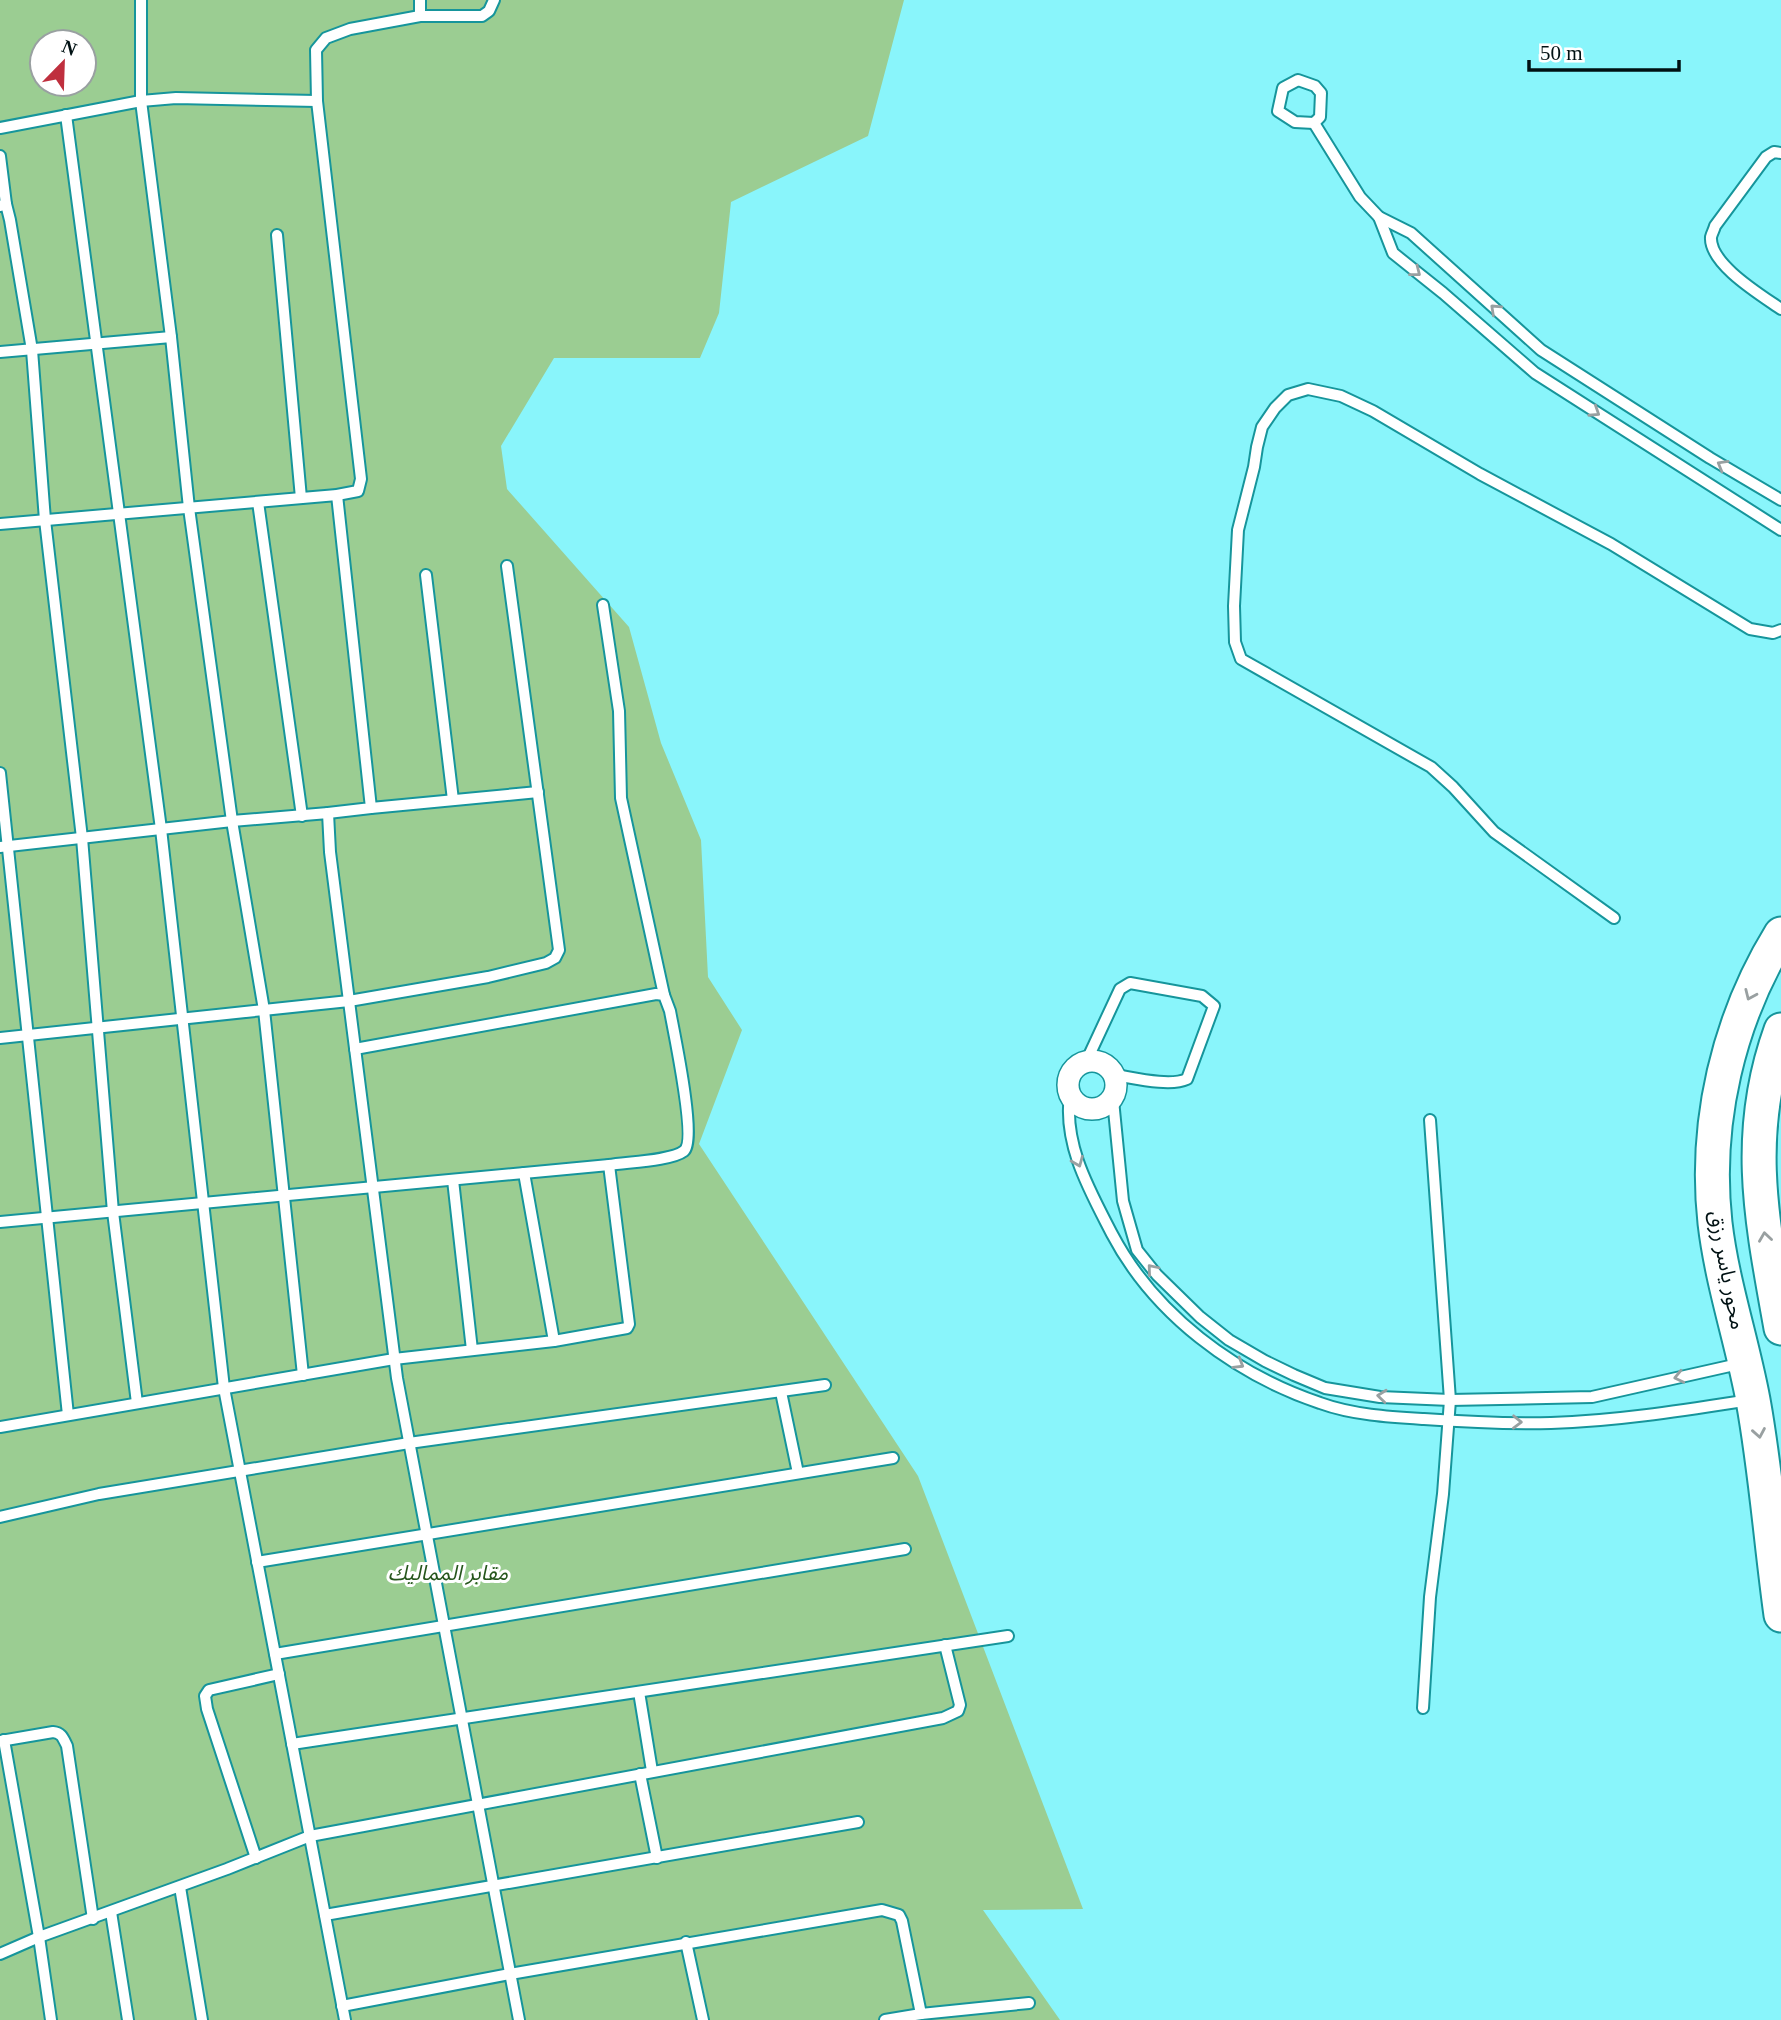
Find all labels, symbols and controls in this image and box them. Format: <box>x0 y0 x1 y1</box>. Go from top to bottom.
north arrow <box>28 28 98 98</box>
scale bar <box>1529 28 1680 72</box>
text: N <box>59 35 80 60</box>
text: 50 m <box>1540 41 1583 65</box>
one-way arrow <box>1409 263 1421 276</box>
one-way arrow <box>1490 304 1503 317</box>
one-way arrow <box>1587 404 1600 417</box>
one-way arrow <box>1717 461 1730 474</box>
one-way arrow <box>1744 988 1758 1000</box>
one-way arrow <box>1070 1155 1084 1167</box>
street label: محور ياسر رزق <box>1704 1208 1750 1332</box>
one-way arrow <box>1758 1231 1773 1243</box>
one-way arrow <box>1148 1264 1160 1277</box>
one-way arrow <box>1231 1356 1244 1369</box>
one-way arrow <box>1673 1369 1685 1384</box>
one-way arrow <box>1376 1389 1388 1404</box>
one-way arrow <box>1512 1415 1523 1430</box>
one-way arrow <box>1751 1427 1766 1439</box>
park label: مقابر المماليك <box>388 1561 508 1585</box>

